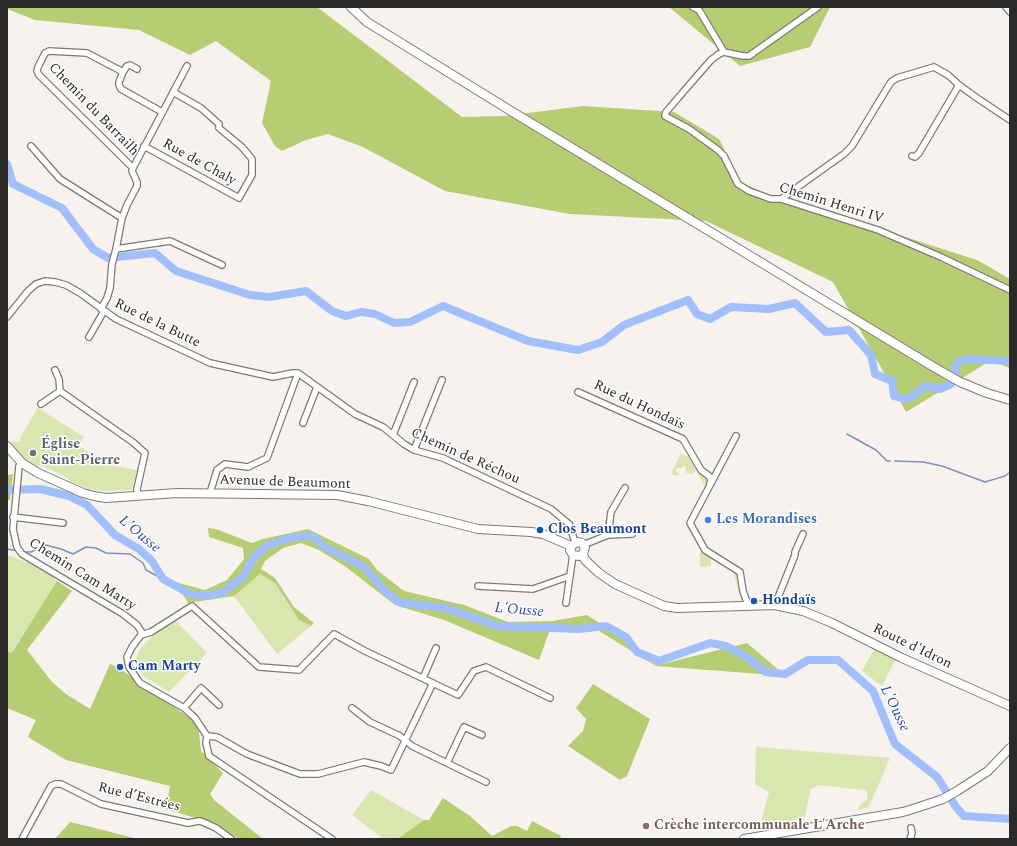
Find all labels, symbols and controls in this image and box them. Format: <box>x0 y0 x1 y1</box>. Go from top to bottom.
street label: Chemin du Barrailh <box>44 60 142 160</box>
street label: Rue de Chaly <box>159 136 239 190</box>
street label: Chemin Henri IV <box>777 180 885 228</box>
street label: Rue de la Butte <box>111 296 203 352</box>
street label: Rue du Hondaïs <box>591 378 687 434</box>
street label: Chemin de Réchou <box>408 425 522 489</box>
place label: Église Saint-Pierre <box>41 437 120 470</box>
marker: Église Saint-Pierre <box>28 448 38 458</box>
street label: Avenue de Beaumont <box>219 472 351 494</box>
water label: L'Ousse <box>114 512 164 558</box>
place label: Les Morandises <box>716 512 817 528</box>
marker: Les Morandises <box>703 515 713 525</box>
place label: Clos Beaumont <box>548 522 647 538</box>
marker: Clos Beaumont <box>535 525 545 535</box>
street label: Chemin Cam Marty <box>25 535 139 615</box>
place label: Hondaïs <box>762 593 816 609</box>
marker: Hondaïs <box>749 596 759 606</box>
water label: L'Ousse <box>494 600 544 622</box>
street label: Route d'Idron <box>870 621 954 673</box>
place label: Cam Marty <box>128 659 200 675</box>
marker: Cam Marty <box>115 662 125 672</box>
water label: L'Ousse <box>875 683 913 735</box>
street label: Rue d’Estrées <box>96 780 182 816</box>
place label: Crèche intercommunale L'Arche <box>654 818 865 834</box>
marker: Crèche intercommunale L'Arche <box>641 821 651 831</box>

